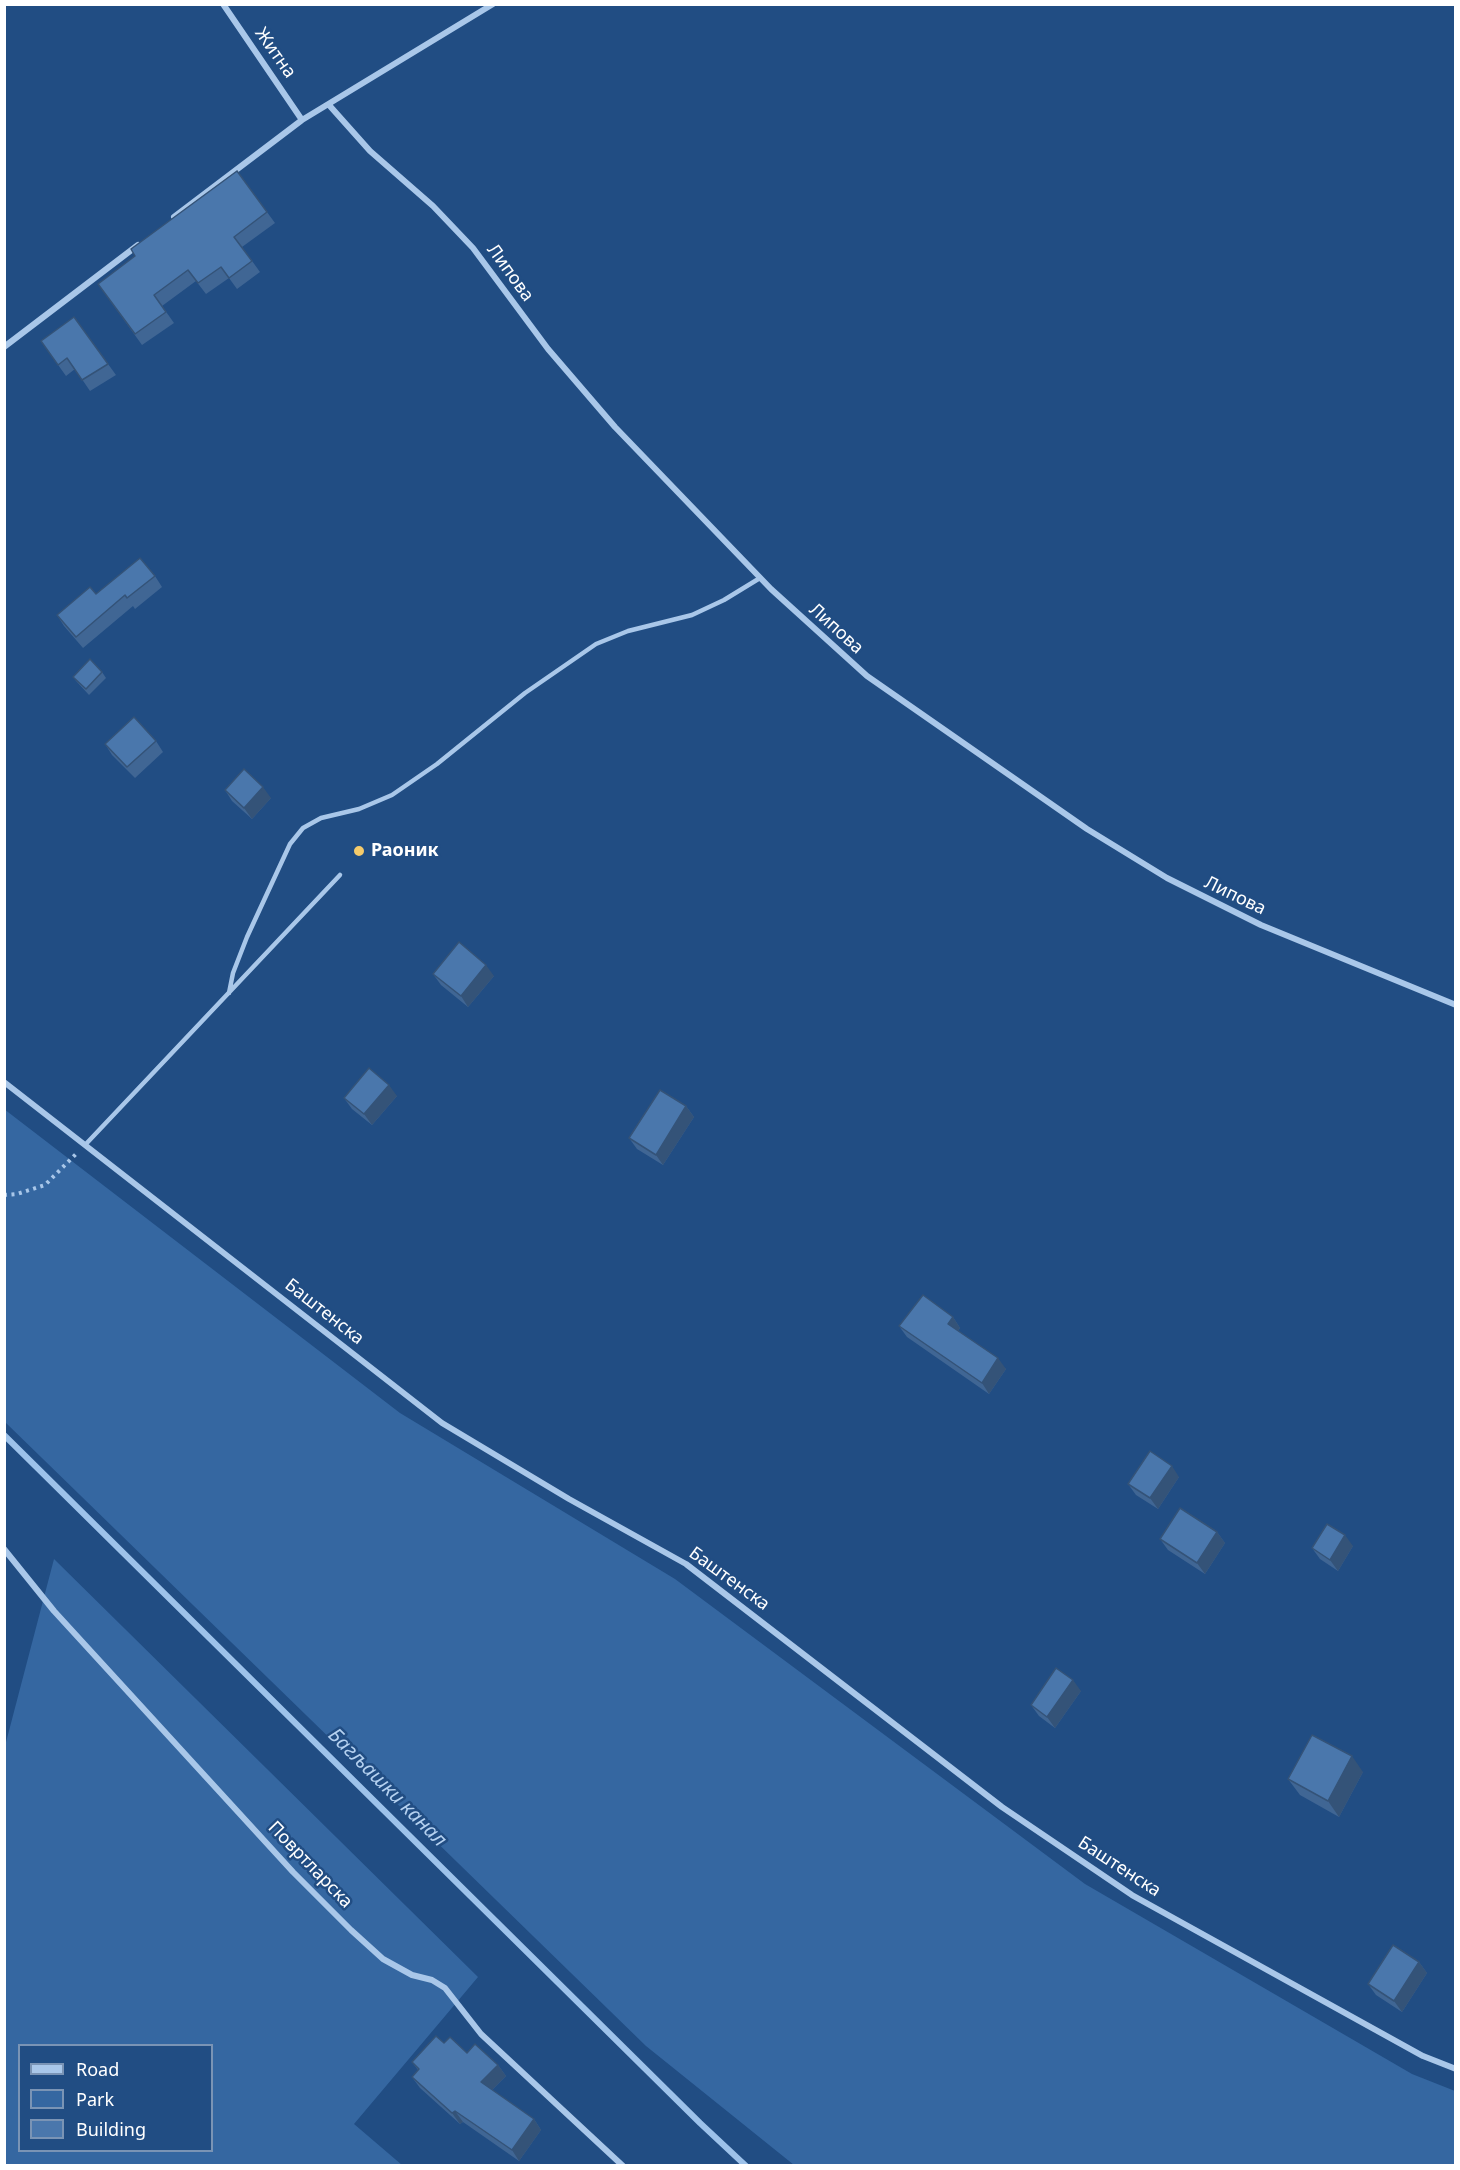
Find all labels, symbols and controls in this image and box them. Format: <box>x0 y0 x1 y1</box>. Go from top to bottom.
street label: Житна <box>250 24 300 82</box>
street label: Липова <box>482 240 538 306</box>
street label: Липова <box>804 599 868 659</box>
place label: Раоник <box>371 840 439 862</box>
marker: Раоник <box>352 844 366 858</box>
street label: Липова <box>1201 872 1269 920</box>
street label: Баштенска <box>280 1274 368 1350</box>
street label: Баштенска <box>684 1543 774 1615</box>
water label: Багљашки канал <box>323 1724 451 1852</box>
street label: Повртларска <box>263 1817 357 1913</box>
street label: Баштенска <box>1074 1832 1164 1902</box>
legend <box>18 2044 213 2152</box>
text: Road <box>76 2057 119 2081</box>
text: Park <box>76 2087 114 2111</box>
text: Building <box>76 2117 146 2141</box>

